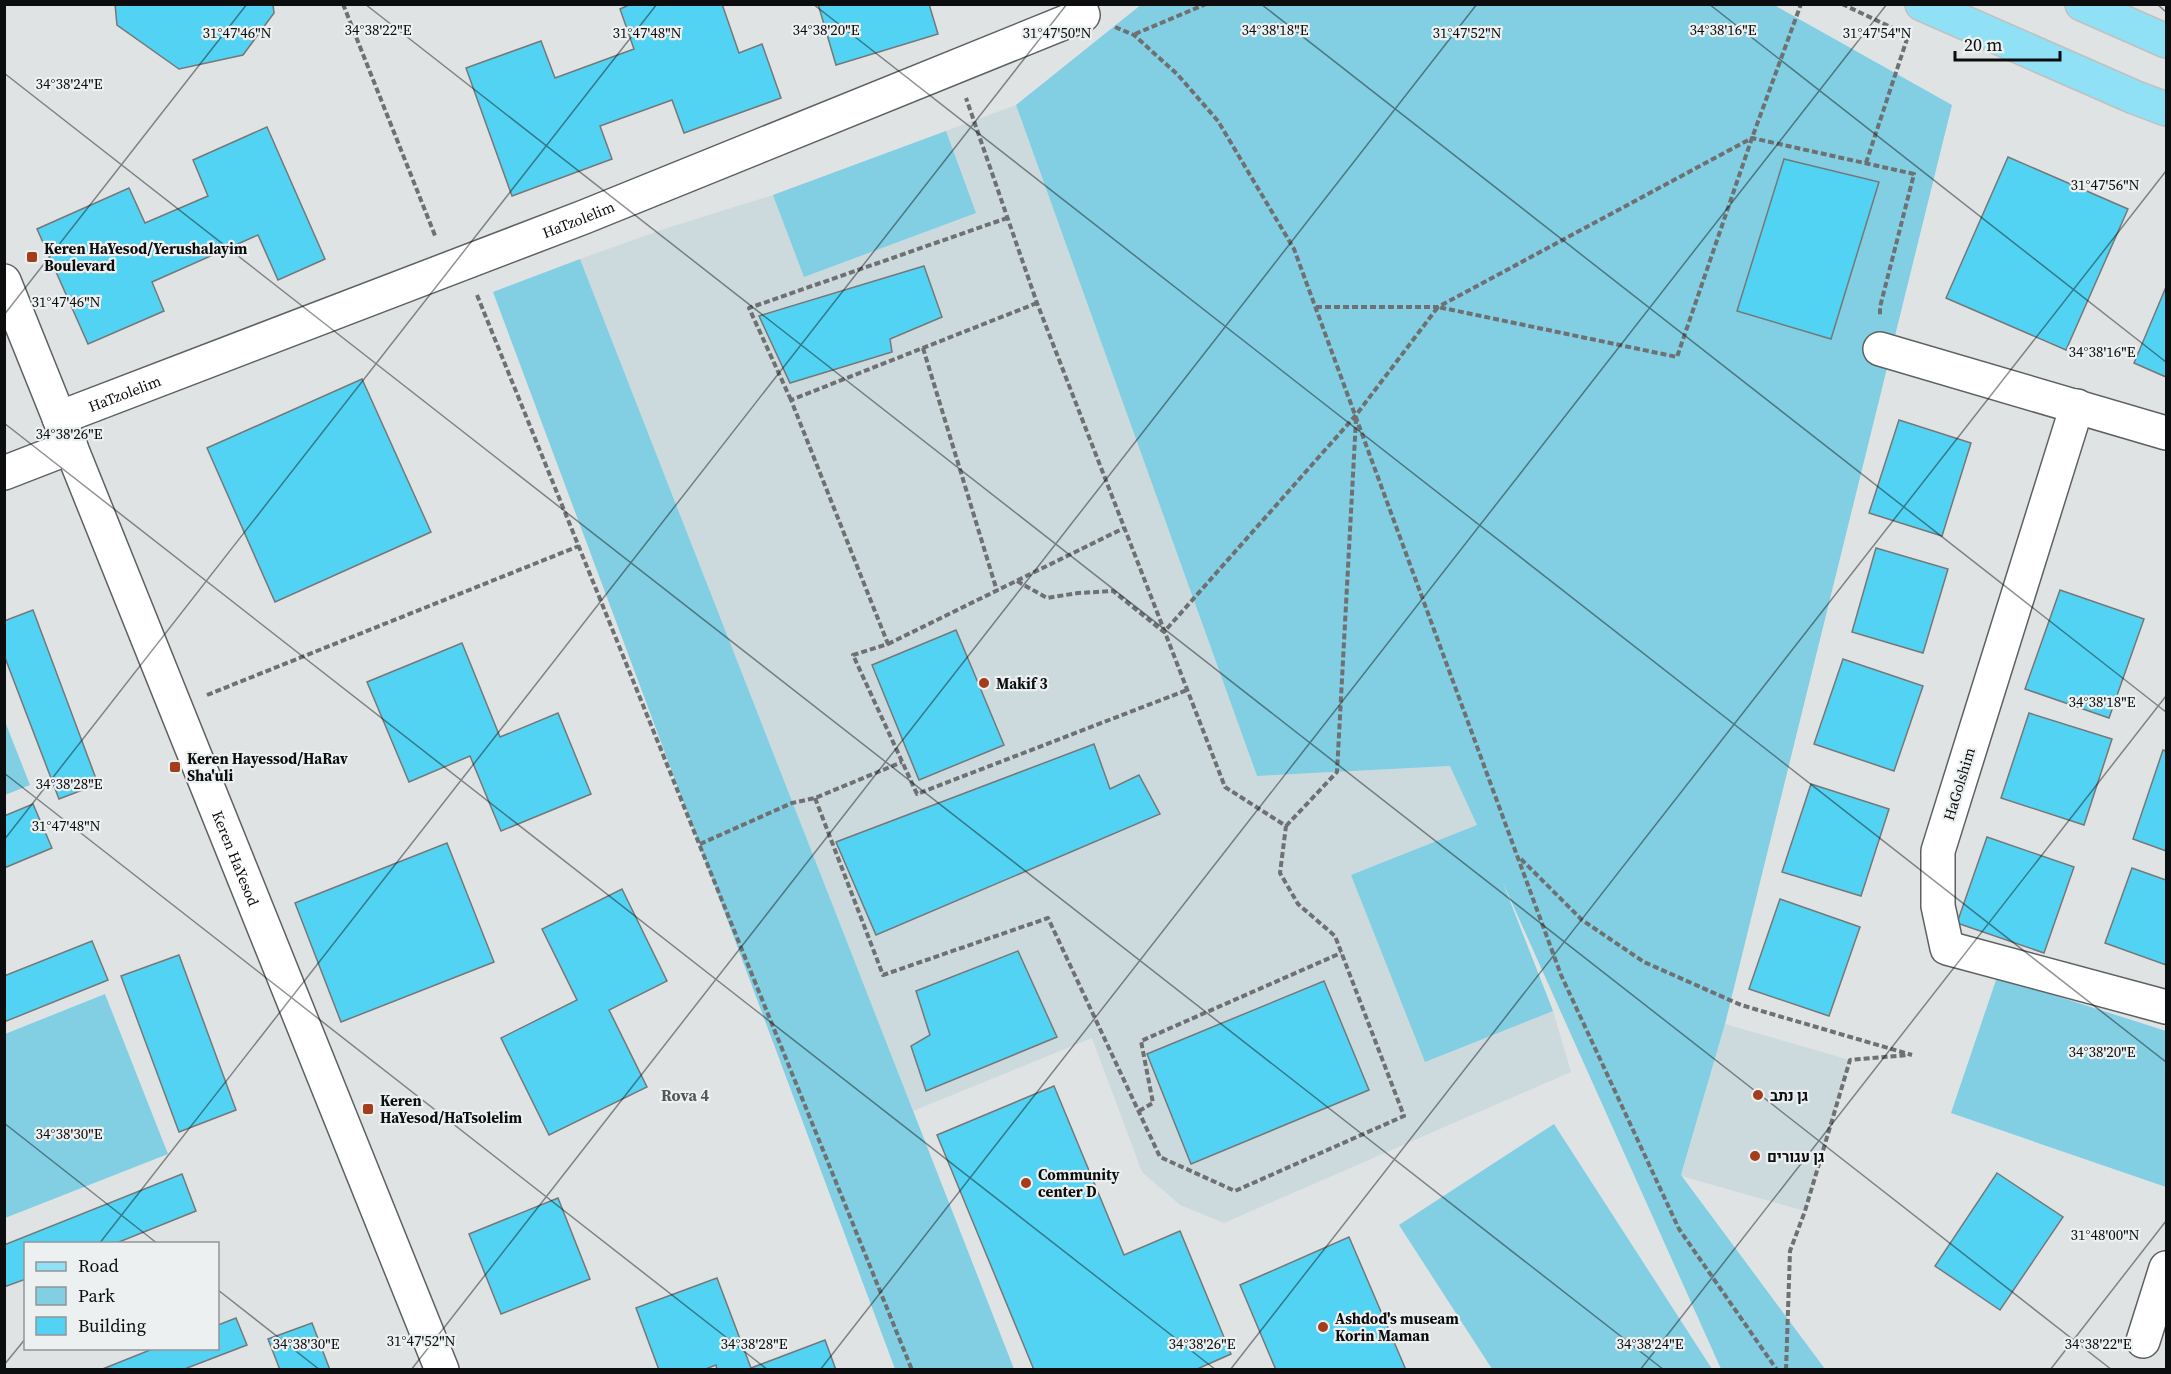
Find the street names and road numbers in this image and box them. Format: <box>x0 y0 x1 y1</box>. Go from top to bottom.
street label: HaTzolelim <box>539 195 618 243</box>
street label: HaTzolelim <box>85 369 164 416</box>
street label: HaGolshim <box>1938 745 1980 823</box>
street label: Keren HaYesod <box>208 807 265 909</box>

